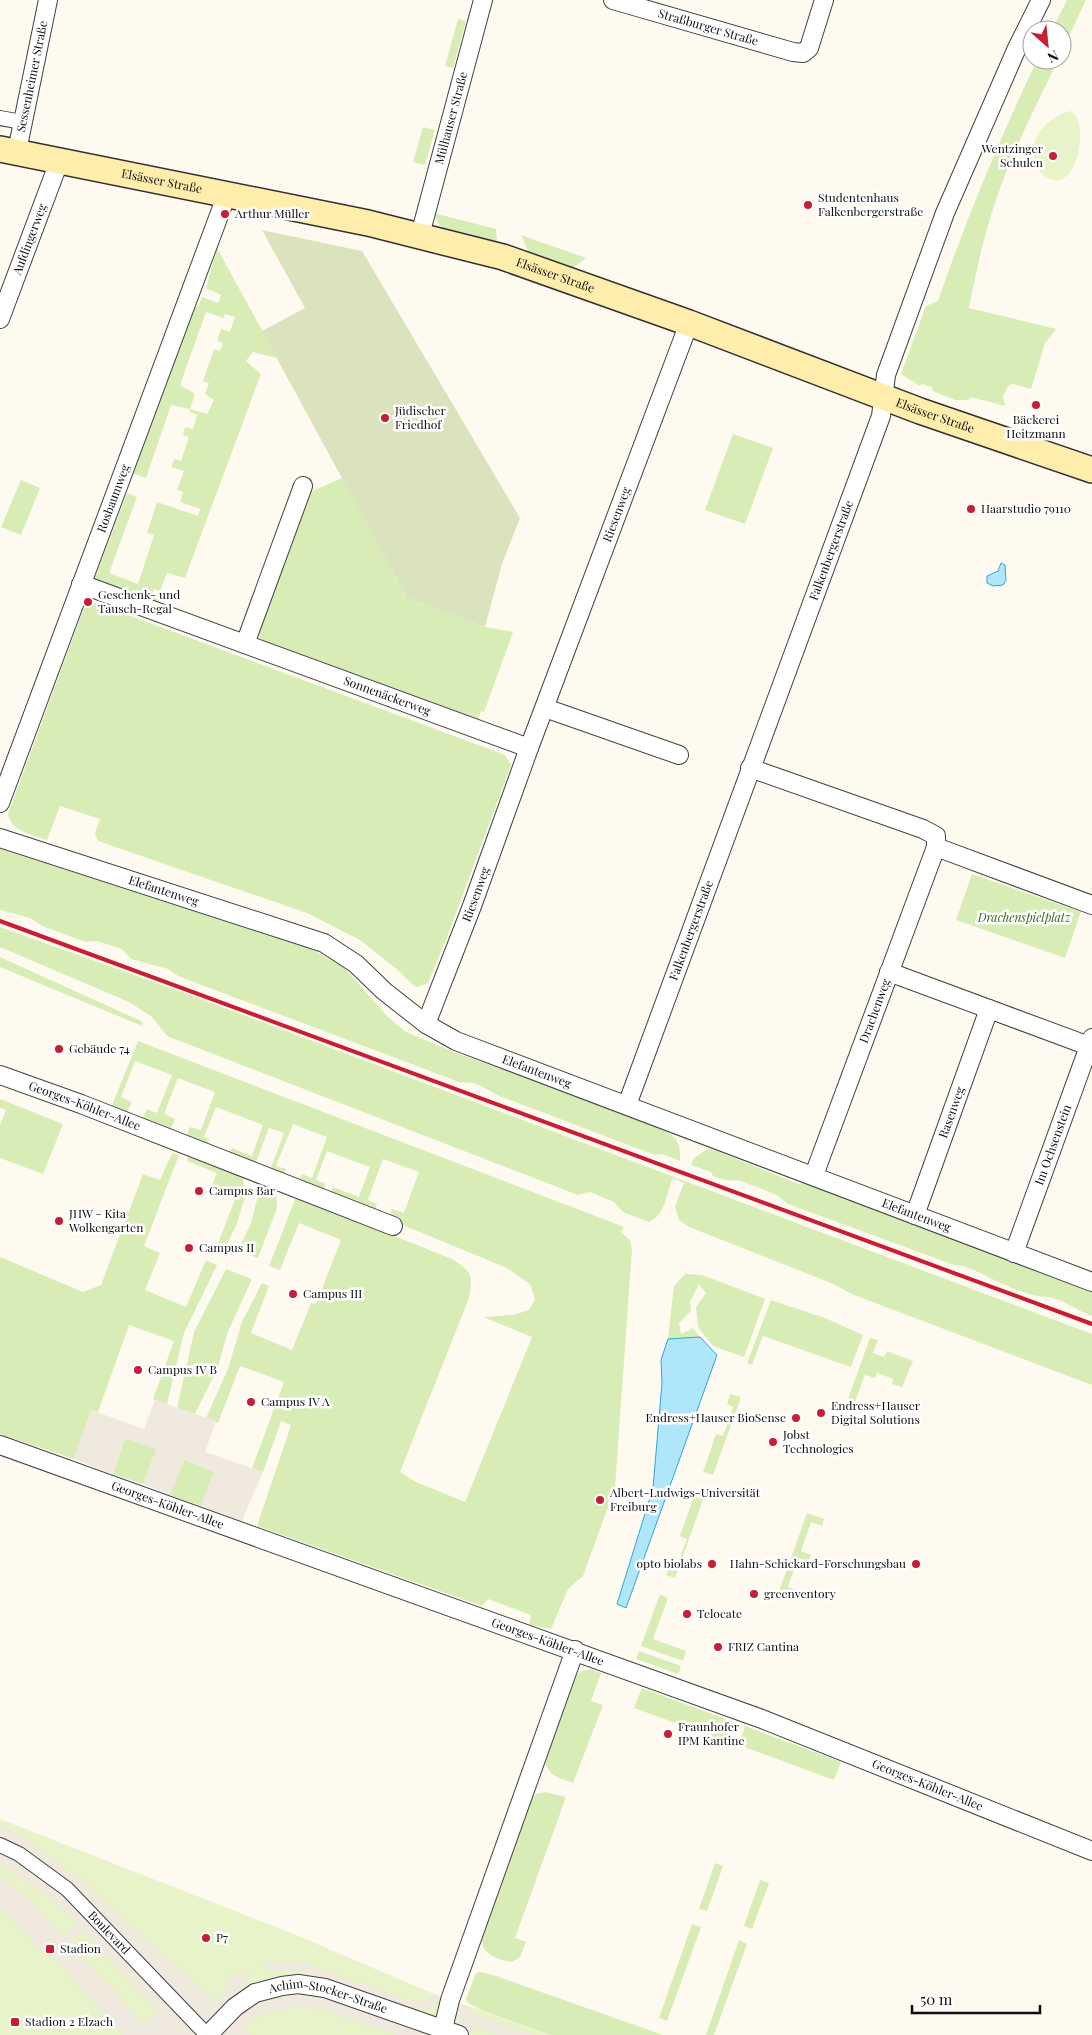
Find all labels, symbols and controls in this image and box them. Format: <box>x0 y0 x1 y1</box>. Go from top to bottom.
street label: Straßburger Straße <box>656 4 760 49</box>
street label: Sessenheimer Straße <box>12 19 51 133</box>
north arrow <box>1022 20 1072 70</box>
text: N <box>1044 46 1062 68</box>
street label: Mülhauser Straße <box>430 70 470 166</box>
place label: Wentzinger Schulen <box>981 140 1044 170</box>
marker: Wentzinger Schulen <box>1047 150 1059 162</box>
street label: Elsässer Straße <box>120 165 204 196</box>
place label: Studentenhaus Falkenbergerstraße <box>818 189 923 219</box>
marker: Studentenhaus Falkenbergerstraße <box>802 199 814 211</box>
street label: Aufdingerweg <box>8 201 50 278</box>
place label: Arthur Müller <box>234 205 310 221</box>
marker: Arthur Müller <box>219 208 231 220</box>
street label: Elsässer Straße <box>514 253 597 296</box>
street label: Elsässer Straße <box>894 394 977 436</box>
marker: Bäckerei Heitzmann <box>1030 399 1042 411</box>
place label: Jüdischer Friedhof <box>394 402 447 432</box>
place label: Bäckerei Heitzmann <box>1006 411 1066 441</box>
marker: Jüdischer Friedhof <box>379 412 391 424</box>
street label: Rosbaumweg <box>93 461 133 534</box>
street label: Riesenweg <box>598 484 634 544</box>
street label: Falkenbergerstraße <box>805 498 856 602</box>
place label: Haarstudio 79110 <box>981 500 1071 516</box>
marker: Haarstudio 79110 <box>965 503 977 515</box>
place label: Geschenk- und Tausch-Regal <box>98 586 180 616</box>
marker: Geschenk- und Tausch-Regal <box>82 596 94 608</box>
street label: Sonnenäckerweg <box>342 672 434 719</box>
street label: Riesenweg <box>458 864 493 924</box>
street label: Elefantenweg <box>127 871 202 909</box>
street label: Falkenbergerstraße <box>665 878 716 982</box>
park label: Drachenspielplatz <box>977 909 1071 925</box>
street label: Drachenweg <box>855 976 894 1045</box>
place label: Gebäude 74 <box>69 1040 130 1056</box>
marker: Gebäude 74 <box>53 1043 65 1055</box>
street label: Elefantenweg <box>500 1050 575 1091</box>
street label: Georges-Köhler-Allee <box>27 1077 143 1134</box>
street label: Rasenweg <box>934 1083 968 1140</box>
street label: Im Ochsenstein <box>1030 1102 1074 1187</box>
place label: Campus Bar <box>209 1182 276 1198</box>
marker: Campus Bar <box>193 1185 205 1197</box>
street label: Elefantenweg <box>880 1194 954 1235</box>
place label: JHW - Kita Wolkengarten <box>68 1205 143 1235</box>
marker: JHW - Kita Wolkengarten <box>53 1215 65 1227</box>
place label: Campus II <box>199 1239 254 1255</box>
marker: Campus II <box>183 1242 195 1254</box>
place label: Campus III <box>303 1285 362 1301</box>
marker: Campus III <box>287 1288 299 1300</box>
place label: Campus IV B <box>148 1361 217 1377</box>
marker: Campus IV B <box>132 1364 144 1376</box>
place label: Campus IV A <box>261 1393 330 1409</box>
marker: Campus IV A <box>245 1396 257 1408</box>
place label: Endress+Hauser Digital Solutions <box>831 1397 921 1427</box>
marker: Endress+Hauser Digital Solutions <box>815 1407 827 1419</box>
place label: Endress+Hauser BioSense <box>645 1409 786 1425</box>
marker: Endress+Hauser BioSense <box>790 1412 802 1424</box>
place label: Jobst Technologies <box>782 1426 854 1456</box>
marker: Jobst Technologies <box>767 1436 779 1448</box>
street label: Georges-Köhler-Allee <box>109 1477 226 1532</box>
place label: Albert-Ludwigs-Universität Freiburg <box>609 1484 761 1514</box>
marker: Albert-Ludwigs-Universität Freiburg <box>594 1494 606 1506</box>
place label: opto biolabs <box>636 1555 702 1571</box>
place label: Hahn-Schickard-Forschungsbau <box>730 1555 906 1571</box>
marker: opto biolabs <box>706 1558 718 1570</box>
marker: Hahn-Schickard-Forschungsbau <box>910 1558 922 1570</box>
place label: greenventory <box>764 1585 836 1601</box>
marker: greenventory <box>748 1588 760 1600</box>
place label: Telocate <box>697 1605 742 1621</box>
marker: Telocate <box>681 1608 693 1620</box>
street label: Georges-Köhler-Allee <box>490 1613 606 1669</box>
place label: FRIZ Cantina <box>728 1638 799 1654</box>
marker: FRIZ Cantina <box>712 1641 724 1653</box>
place label: Fraunhofer IPM Kantine <box>678 1718 745 1748</box>
marker: Fraunhofer IPM Kantine <box>662 1728 674 1740</box>
street label: Georges-Köhler-Allee <box>870 1755 986 1814</box>
street label: Boulevard <box>85 1907 134 1957</box>
place label: P7 <box>216 1929 228 1945</box>
marker: P7 <box>200 1932 212 1944</box>
place label: Stadion <box>60 1940 101 1956</box>
marker: Stadion <box>44 1943 56 1955</box>
street label: Achim-Stocker-Straße <box>266 1974 390 2016</box>
scale bar <box>912 1982 1040 2014</box>
text: 50 m <box>920 1989 953 2009</box>
place label: Stadion 2 Elzach <box>25 2013 113 2029</box>
marker: Stadion 2 Elzach <box>9 2016 21 2028</box>

